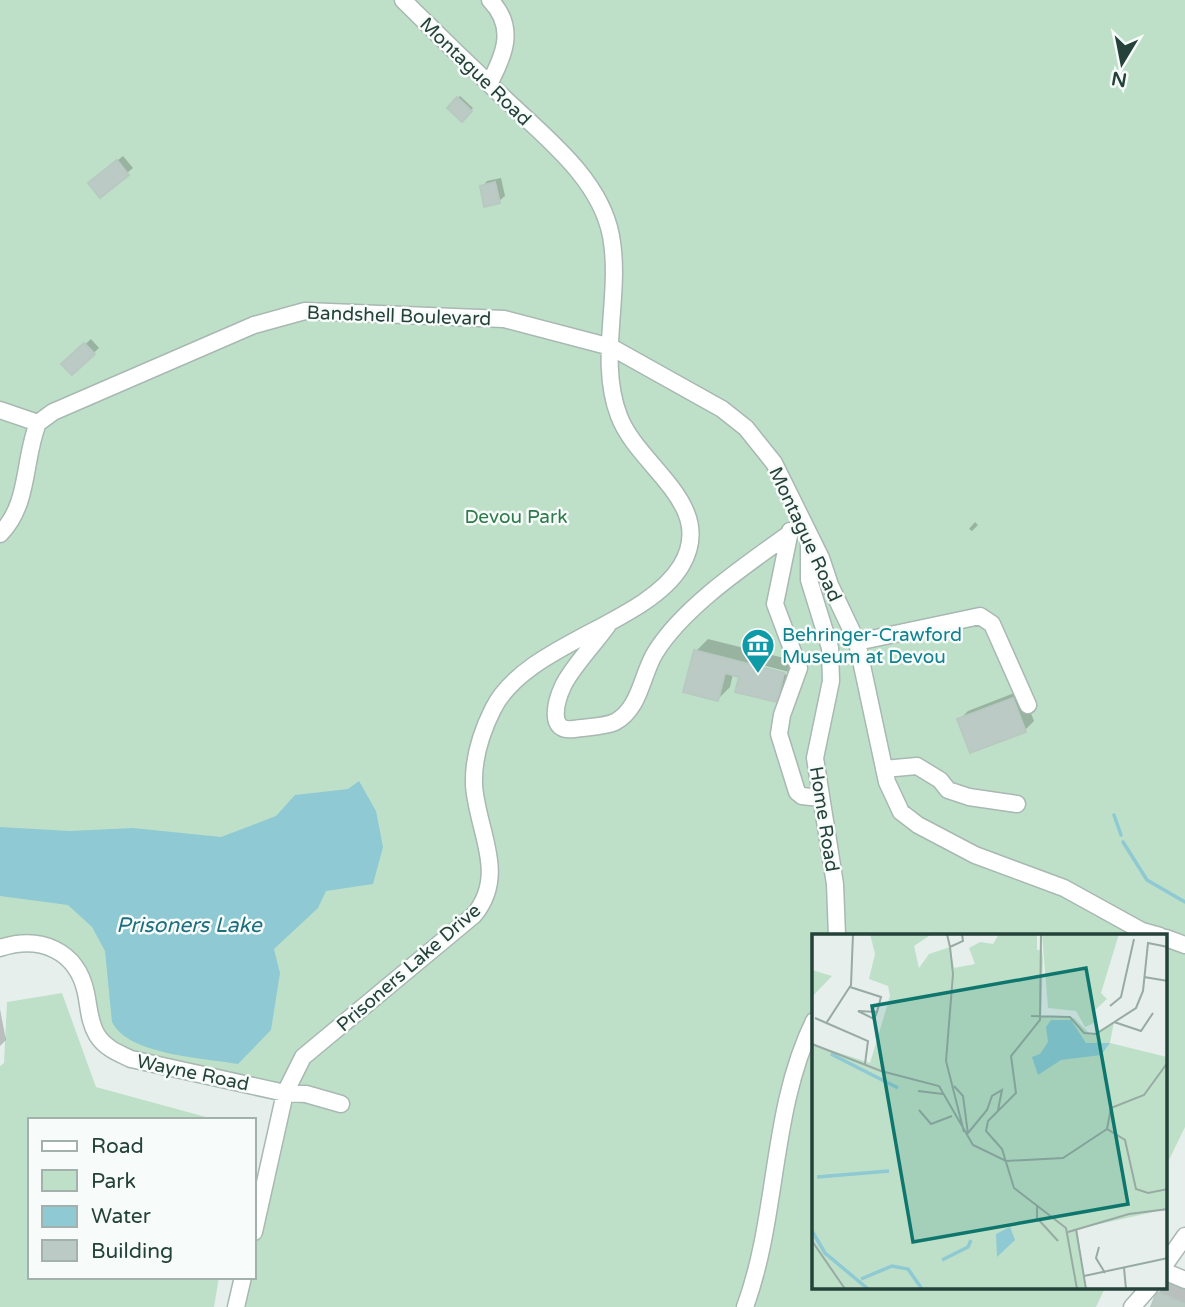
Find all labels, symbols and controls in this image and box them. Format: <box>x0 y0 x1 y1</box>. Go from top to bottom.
street label: Montague Road <box>415 13 535 130</box>
north arrow <box>1087 28 1157 98</box>
text: N <box>1110 67 1129 91</box>
street label: Bandshell Boulevard <box>306 302 492 330</box>
street label: Montague Road <box>764 464 846 605</box>
park label: Devou Park <box>464 506 568 528</box>
place label: Behringer-Crawford Museum at Devou <box>782 624 962 668</box>
museum icon: Behringer-Crawford Museum at Devou <box>739 626 777 675</box>
street label: Home Road <box>805 765 843 873</box>
street label: Prisoners Lake Drive <box>332 899 485 1036</box>
water label: Prisoners Lake <box>116 913 263 938</box>
inset map <box>812 934 1168 1290</box>
street label: Wayne Road <box>135 1050 251 1096</box>
legend <box>28 1118 256 1279</box>
text: Road <box>91 1134 144 1159</box>
text: Park <box>91 1169 136 1194</box>
text: Water <box>91 1204 151 1229</box>
text: Building <box>91 1239 173 1264</box>

